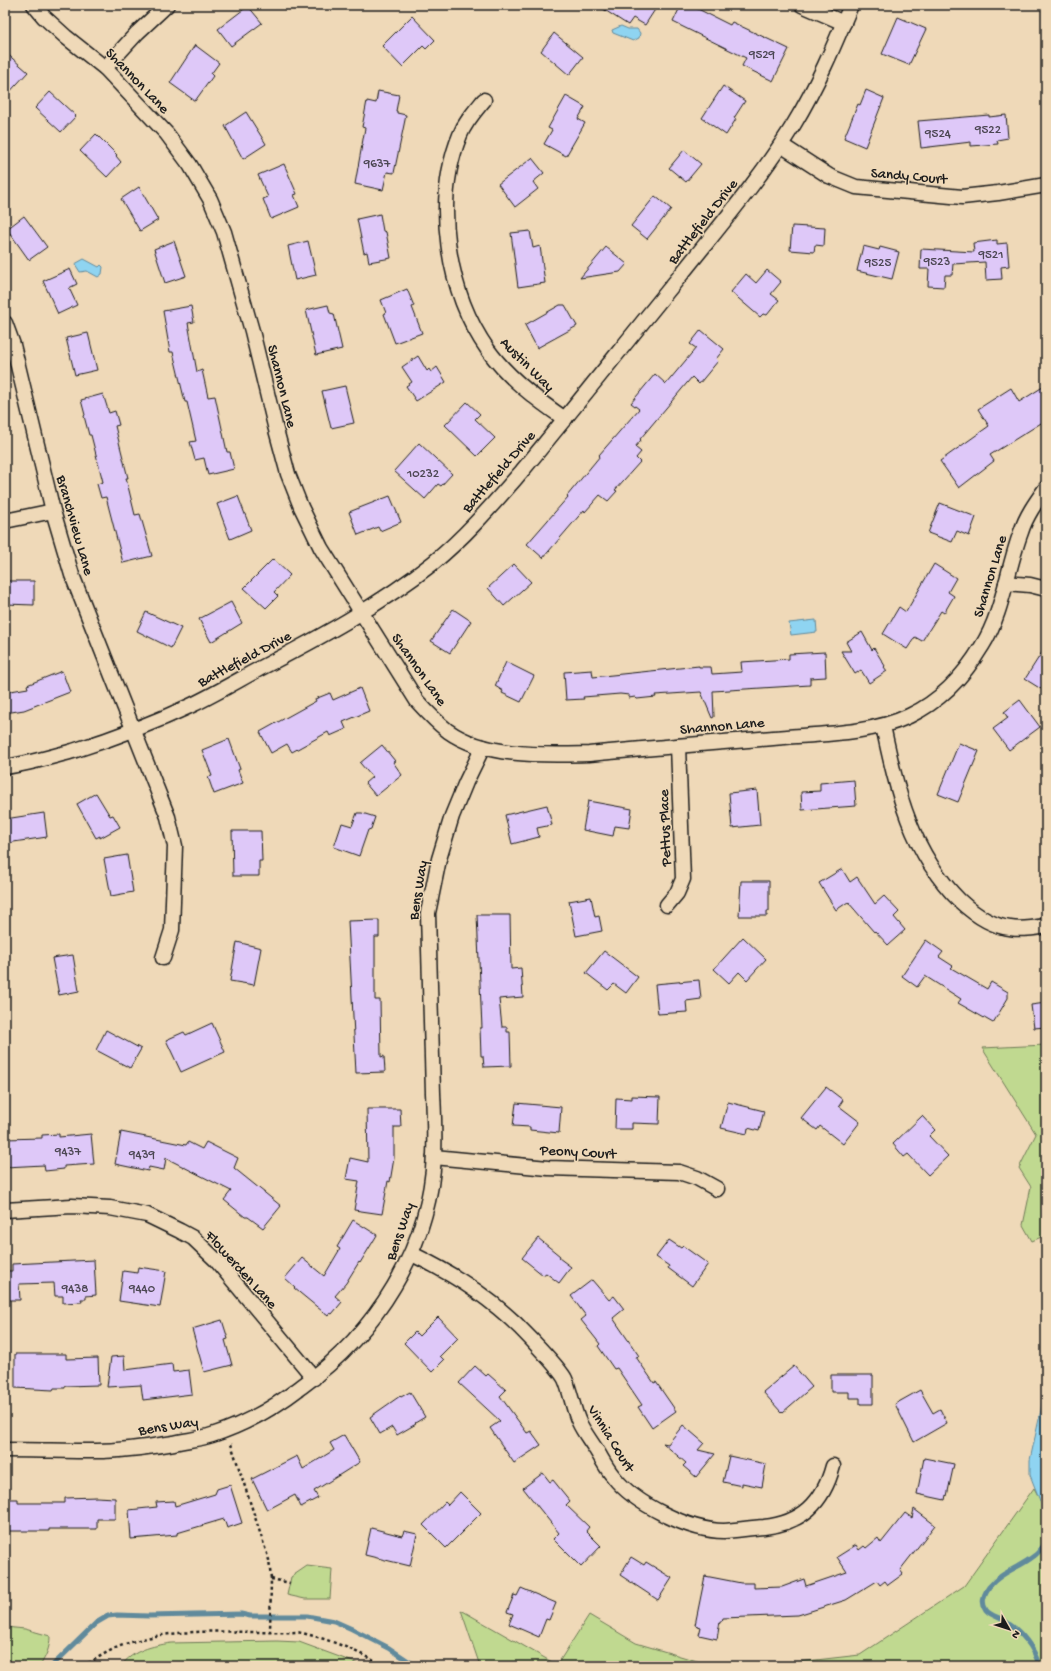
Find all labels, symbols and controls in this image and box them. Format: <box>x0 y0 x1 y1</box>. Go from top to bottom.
street label: Shannon Lane <box>101 45 173 118</box>
house number: 9529 <box>748 48 776 63</box>
house number: 9522 <box>974 123 1002 138</box>
house number: 9524 <box>924 127 951 142</box>
house number: 9637 <box>363 157 392 172</box>
street label: Sandy Court <box>870 165 950 189</box>
street label: Battlefield Drive <box>664 176 743 269</box>
house number: 9521 <box>978 248 1003 263</box>
house number: 9523 <box>923 255 950 270</box>
house number: 9525 <box>864 256 891 271</box>
street label: Austin Way <box>495 334 558 397</box>
street label: Shannon Lane <box>262 343 300 430</box>
street label: Battlefield Drive <box>458 427 540 518</box>
house number: 10232 <box>406 467 440 482</box>
street label: Branchview Lane <box>51 473 97 578</box>
street label: Shannon Lane <box>970 533 1012 620</box>
street label: Battlefield Drive <box>194 627 295 692</box>
street label: Shannon Lane <box>387 630 450 710</box>
street label: Shannon Lane <box>679 714 765 740</box>
street label: Pettus Place <box>656 789 676 868</box>
street label: Bens Way <box>405 859 433 922</box>
street label: Peony Court <box>538 1142 618 1164</box>
house number: 9437 <box>54 1145 82 1160</box>
house number: 9439 <box>128 1148 155 1163</box>
street label: Bens Way <box>382 1200 419 1264</box>
street label: Flowerden Lane <box>200 1227 281 1313</box>
house number: 9438 <box>61 1282 88 1297</box>
house number: 9440 <box>128 1282 156 1297</box>
street label: Vinnia Court <box>582 1401 639 1477</box>
street label: Bens Way <box>136 1413 200 1441</box>
north arrow <box>989 1609 1029 1649</box>
text: N <box>1008 1627 1022 1641</box>

